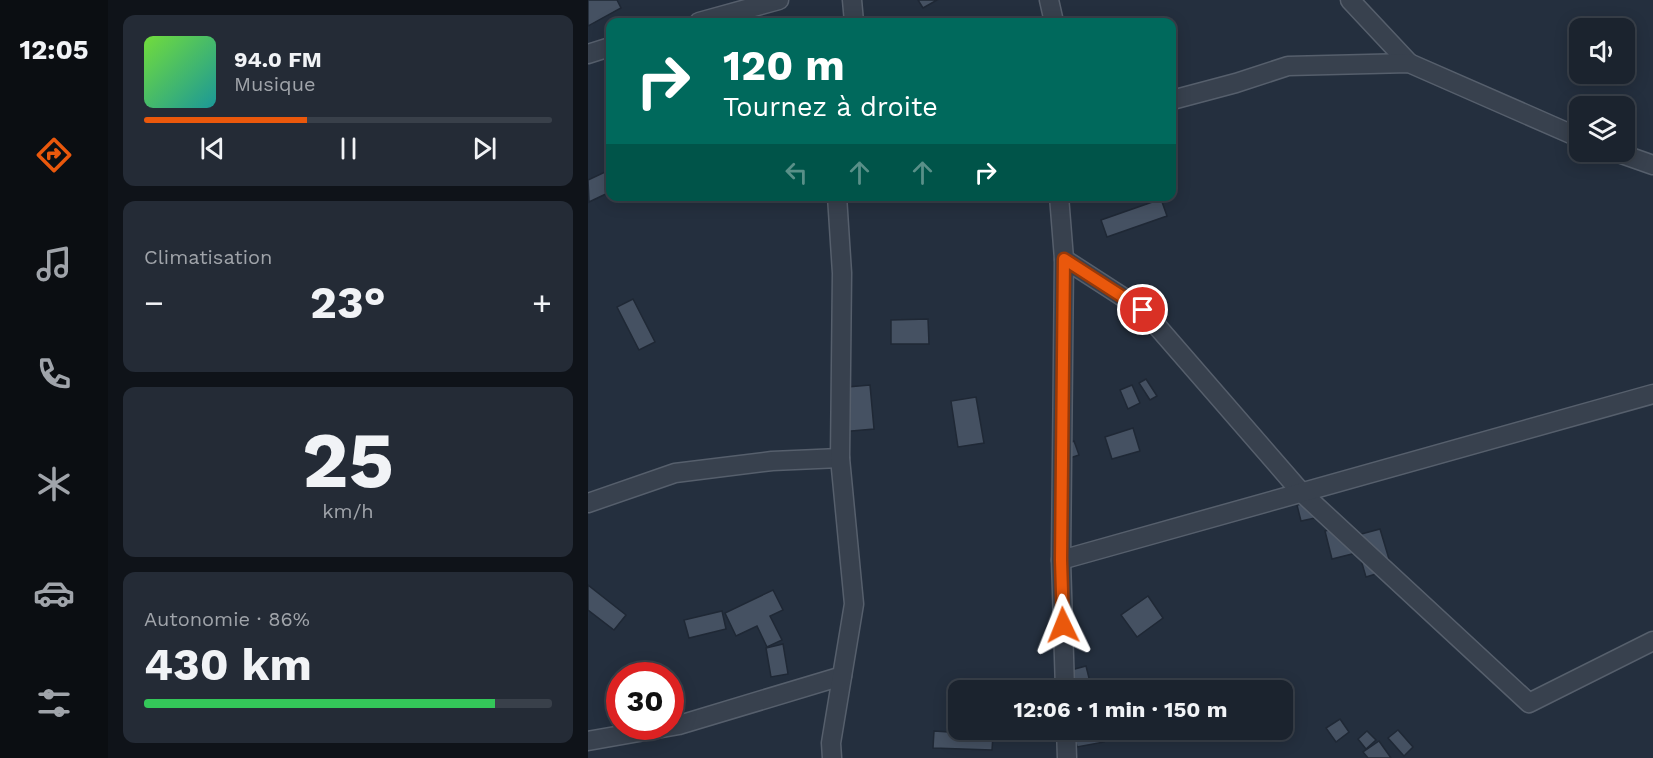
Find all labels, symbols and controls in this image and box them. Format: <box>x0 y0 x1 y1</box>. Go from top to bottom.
map controls <box>1569 18 1635 162</box>
button: sound <box>1569 18 1635 84</box>
text: 12:05 <box>20 34 88 66</box>
text: 120 m <box>723 41 845 90</box>
icon: right <box>624 42 702 120</box>
text: 94.0 FM <box>234 47 322 72</box>
text: Musique <box>234 72 316 96</box>
text: Tournez à droite <box>723 91 938 123</box>
button: layers <box>1569 96 1635 162</box>
icon: previous <box>196 132 229 165</box>
icon: pause <box>332 132 365 165</box>
icon: next <box>468 132 501 165</box>
icon: directions <box>33 134 75 176</box>
icon: left <box>780 156 813 189</box>
icon: ahead <box>843 156 876 189</box>
icon: ahead <box>906 156 939 189</box>
icon: right <box>969 156 1002 189</box>
icon: music <box>33 243 75 285</box>
text: Climatisation <box>144 245 272 269</box>
text: 23° <box>310 276 386 329</box>
text: − <box>144 283 164 322</box>
text: + <box>532 283 552 322</box>
pin <box>1117 284 1168 335</box>
icon: arrive <box>1126 293 1159 326</box>
icon: phone <box>33 353 75 395</box>
text: 25 <box>302 414 394 506</box>
icon: climate <box>33 463 75 505</box>
text: km/h <box>322 499 374 523</box>
icon: car <box>33 572 75 614</box>
position arrow <box>1031 593 1095 657</box>
text: Autonomie · 86% <box>144 607 310 631</box>
text: 430 km <box>144 638 312 691</box>
speed limit sign: 30 <box>606 662 684 740</box>
icon: filters <box>33 682 75 724</box>
text: 12:06 · 1 min · 150 m <box>1014 697 1227 722</box>

